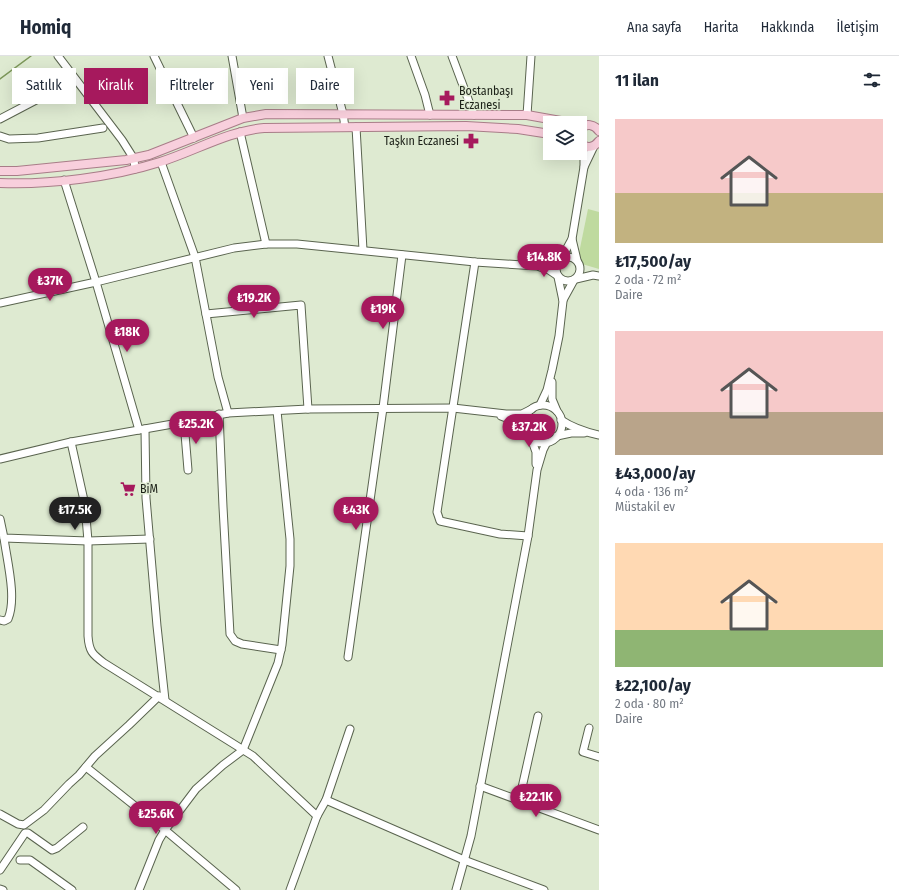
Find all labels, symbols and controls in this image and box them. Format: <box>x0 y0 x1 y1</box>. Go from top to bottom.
text: Homiq <box>20 16 71 39</box>
text: Ana sayfa <box>627 19 682 36</box>
text: Harita <box>704 19 739 36</box>
text: Hakkında <box>761 19 814 36</box>
text: İletişim <box>836 19 879 36</box>
chip: Satılık <box>12 68 76 104</box>
chip: Kiralık <box>84 68 148 104</box>
chip: Filtreler <box>156 68 228 104</box>
chip: Yeni <box>236 68 288 104</box>
chip: Daire <box>296 68 354 104</box>
icon: filters <box>861 69 883 91</box>
text: 11 ilan <box>615 70 659 91</box>
place label: Bostanbaşı Eczanesi <box>459 84 513 112</box>
pharmacy icon: Bostanbaşı Eczanesi <box>438 89 456 107</box>
map controls <box>543 116 587 160</box>
button: layers <box>543 116 587 160</box>
pharmacy icon: Taşkın Eczanesi <box>462 132 480 150</box>
place label: Taşkın Eczanesi <box>384 134 459 148</box>
icon: home <box>713 145 785 217</box>
pin: ₺14.8K <box>511 244 577 278</box>
text: ₺14.8K <box>526 249 562 264</box>
text: ₺17,500/ay <box>615 251 691 272</box>
pin: ₺37K <box>26 268 74 302</box>
text: 2 oda · 72 m² <box>615 272 681 287</box>
text: ₺37K <box>37 273 63 288</box>
pin: ₺19.2K <box>221 285 287 319</box>
text: Daire <box>615 287 643 302</box>
text: ₺19.2K <box>237 290 271 305</box>
pin: ₺19K <box>359 296 407 330</box>
text: ₺19K <box>370 301 396 316</box>
pin: ₺18K <box>103 319 151 353</box>
text: ₺18K <box>114 324 140 339</box>
icon: home <box>713 357 785 429</box>
pin: ₺25.2K <box>163 411 229 445</box>
pin: ₺37.2K <box>496 414 562 448</box>
text: ₺25.2K <box>178 416 214 431</box>
text: ₺37.2K <box>512 419 546 434</box>
text: ₺43,000/ay <box>615 463 695 484</box>
supermarket icon: BiM <box>119 480 137 498</box>
place label: BiM <box>140 482 158 496</box>
text: 4 oda · 136 m² <box>615 484 688 499</box>
pin: ₺17.5K <box>42 497 108 531</box>
pin: ₺43K <box>332 497 380 531</box>
text: Müstakil ev <box>615 499 675 514</box>
text: ₺17.5K <box>58 502 92 517</box>
text: ₺43K <box>343 502 369 517</box>
icon: home <box>713 569 785 641</box>
text: ₺22,100/ay <box>615 675 691 696</box>
text: 2 oda · 80 m² <box>615 696 684 711</box>
text: Daire <box>615 711 643 726</box>
pin: ₺22.1K <box>503 784 569 818</box>
text: ₺22.1K <box>519 789 553 804</box>
pin: ₺25.6K <box>123 801 189 835</box>
text: ₺25.6K <box>138 806 174 821</box>

